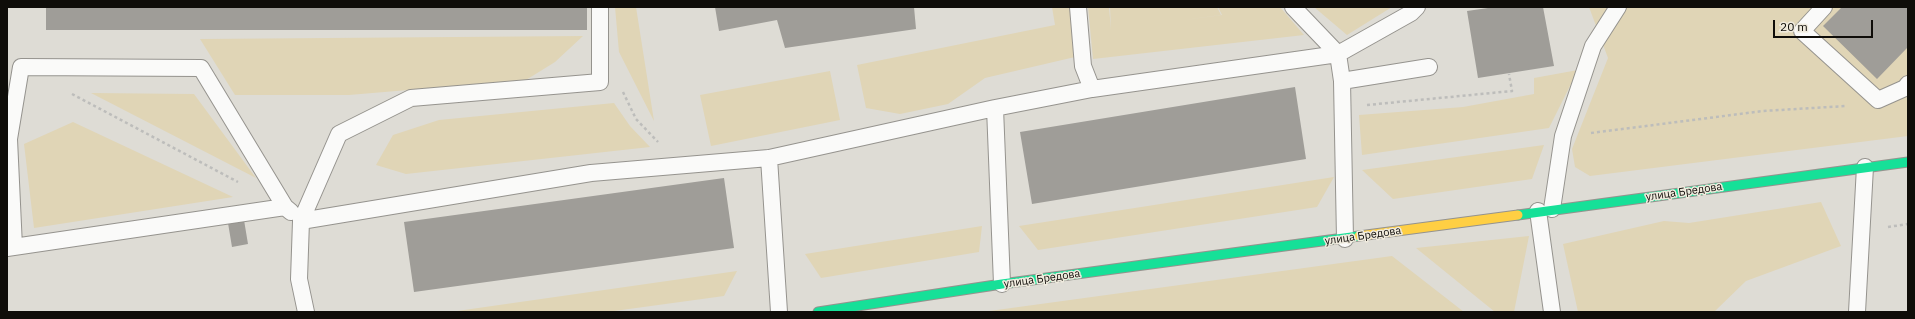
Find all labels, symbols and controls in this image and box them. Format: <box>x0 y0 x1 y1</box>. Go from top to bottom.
scale bar <box>1775 12 1875 38</box>
text: 20 m <box>1780 19 1808 34</box>
street label: улица Бредова <box>1645 180 1723 204</box>
street label: улица Бредова <box>1324 224 1402 248</box>
street label: улица Бредова <box>1003 267 1081 291</box>

